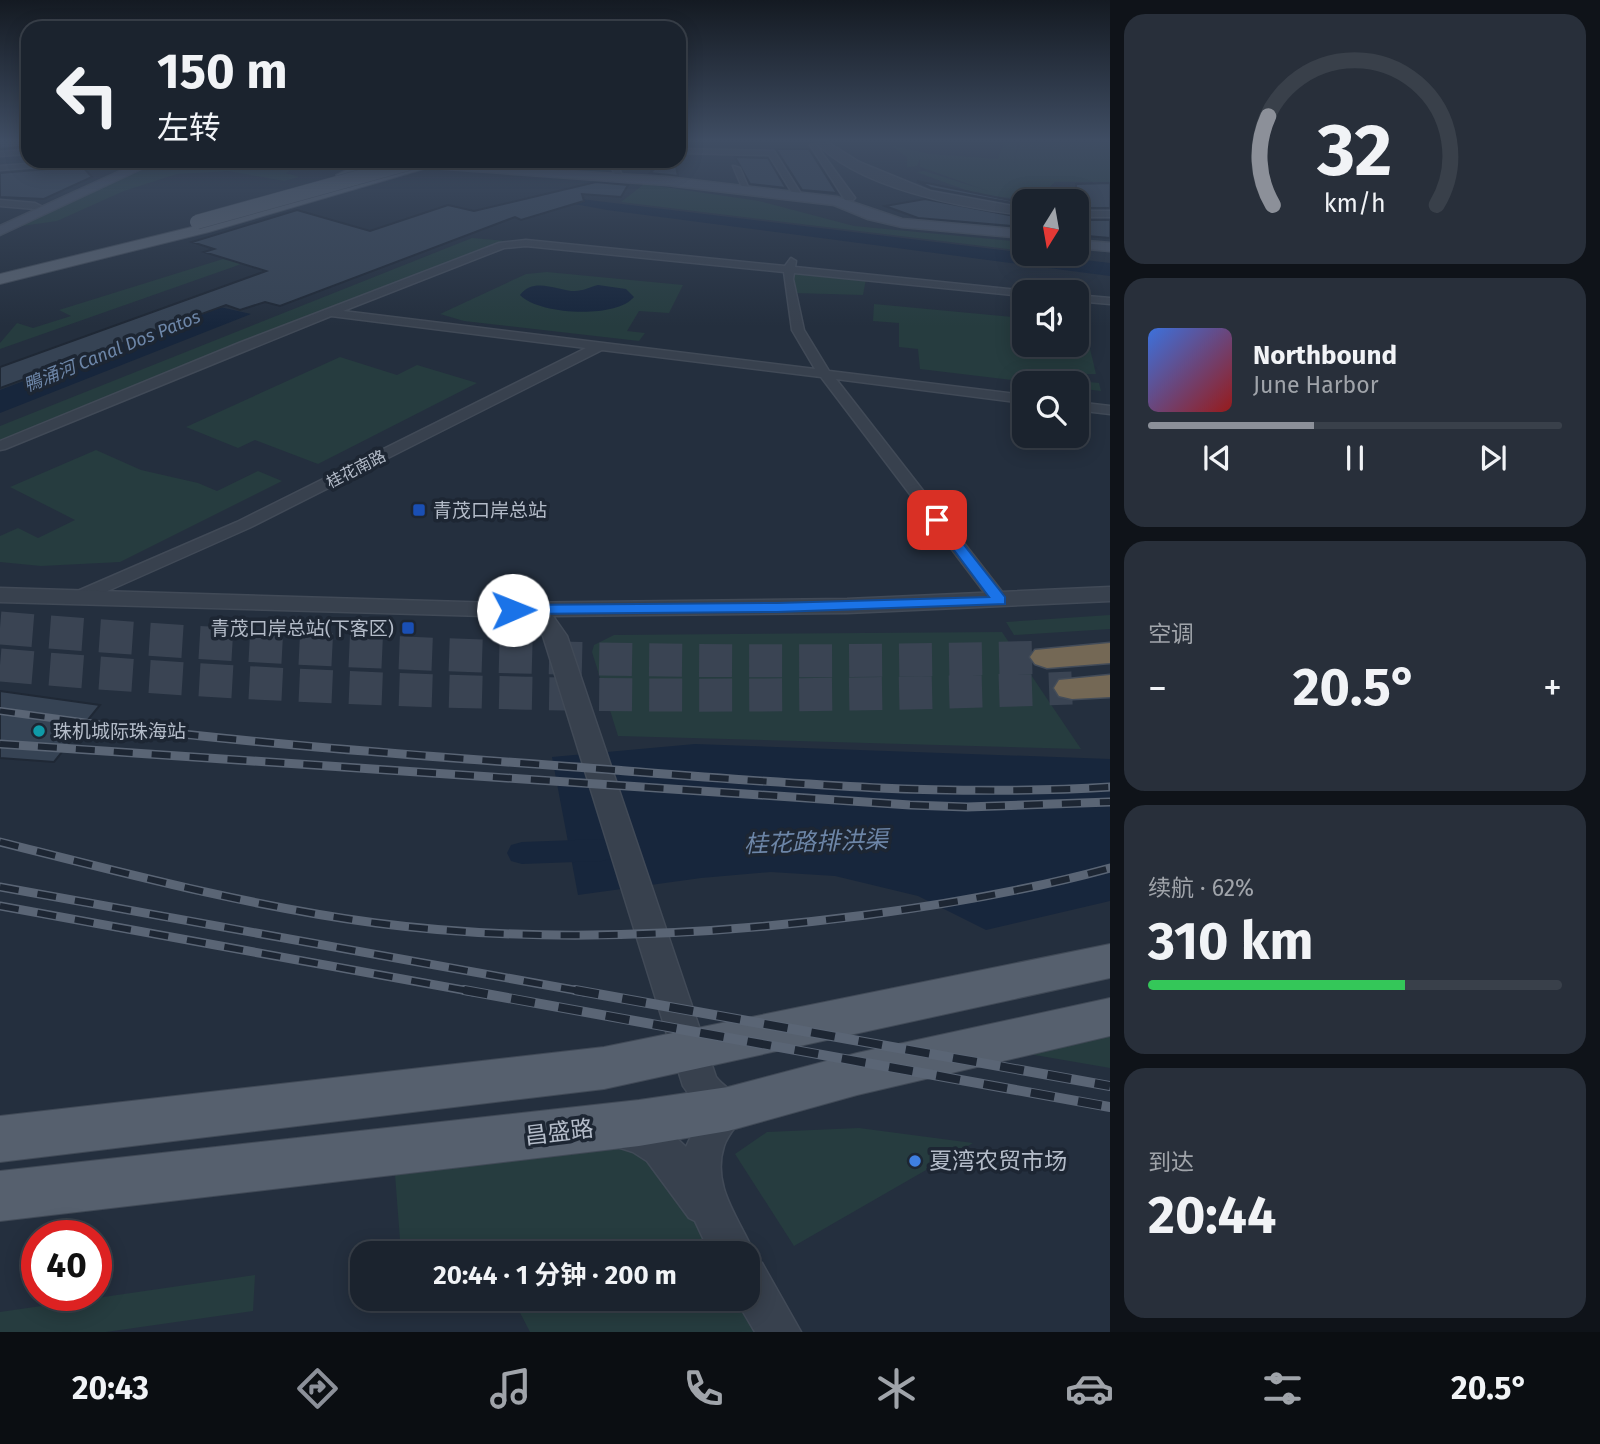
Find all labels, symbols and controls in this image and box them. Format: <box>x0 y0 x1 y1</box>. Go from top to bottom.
text: 150 m <box>157 42 288 101</box>
icon: left <box>42 49 133 140</box>
text: 32 <box>1317 107 1392 194</box>
text: 左转 <box>157 109 221 147</box>
north arrow <box>1012 189 1088 266</box>
map controls <box>1012 189 1089 448</box>
text: km/h <box>1324 189 1386 219</box>
button: sound <box>1012 280 1089 357</box>
water label: 鴨涌河 Canal Dos Patos <box>20 305 204 397</box>
text: Northbound <box>1253 340 1397 371</box>
button: search <box>1012 371 1089 448</box>
text: June Harbor <box>1253 371 1379 399</box>
icon: previous <box>1198 439 1236 477</box>
icon: pause <box>1336 439 1374 477</box>
icon: next <box>1474 439 1512 477</box>
street label: 桂花南路 <box>323 446 389 492</box>
pin <box>907 490 967 550</box>
place label: 青茂口岸总站 <box>433 499 547 522</box>
icon: arrive <box>918 501 956 539</box>
marker: 青茂口岸总站 <box>411 502 427 518</box>
position arrow <box>476 573 550 647</box>
place label: 青茂口岸总站(下客区) <box>211 617 394 640</box>
marker: 青茂口岸总站(下客区) <box>400 620 416 636</box>
text: 空调 <box>1148 620 1194 648</box>
text: 20.5° <box>1293 656 1417 719</box>
text: − <box>1148 665 1167 711</box>
text: + <box>1543 665 1562 711</box>
place label: 珠机城际珠海站 <box>53 720 186 743</box>
marker: 珠机城际珠海站 <box>31 723 47 739</box>
water label: 桂花路排洪渠 <box>744 825 891 859</box>
text: 续航 · 62% <box>1148 874 1254 902</box>
text: 310 km <box>1148 910 1313 973</box>
street label: 昌盛路 <box>523 1114 595 1150</box>
place label: 夏湾农贸市场 <box>929 1147 1067 1175</box>
text: 到达 <box>1148 1148 1194 1176</box>
marker: 夏湾农贸市场 <box>907 1153 923 1169</box>
text: 20:44 <box>1148 1184 1276 1247</box>
speed limit sign: 40 <box>21 1220 112 1311</box>
text: 20:44 · 1 分钟 · 200 m <box>433 1260 677 1291</box>
icon: directions <box>293 1364 342 1413</box>
icon: music <box>486 1364 535 1413</box>
icon: phone <box>679 1364 728 1413</box>
icon: climate <box>872 1364 921 1413</box>
icon: car <box>1065 1364 1114 1413</box>
icon: filters <box>1258 1364 1307 1413</box>
text: 20:43 <box>72 1369 149 1407</box>
text: 20.5° <box>1451 1369 1528 1407</box>

